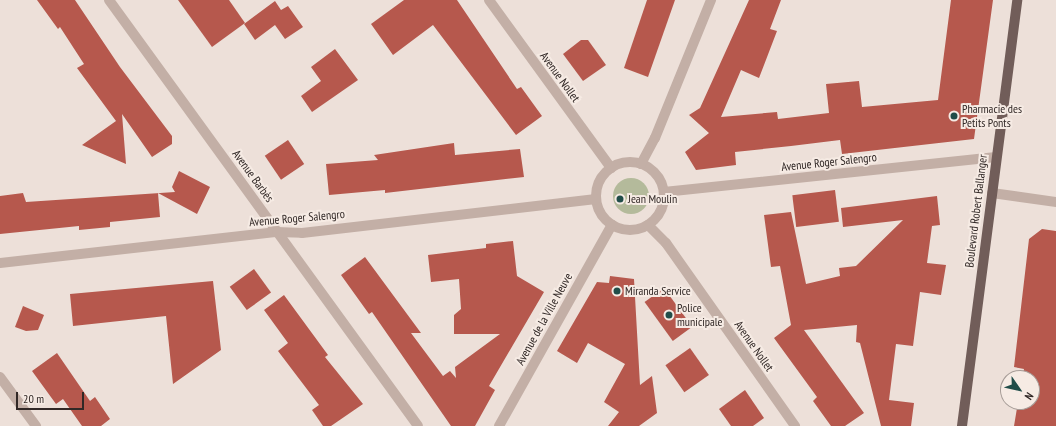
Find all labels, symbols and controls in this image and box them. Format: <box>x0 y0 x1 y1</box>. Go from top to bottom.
street label: Avenue Nollet <box>537 49 583 105</box>
place label: Pharmacie des Petits Ponts <box>962 102 1022 130</box>
marker: Pharmacie des Petits Ponts <box>949 111 959 121</box>
street label: Avenue Barbès <box>229 147 277 205</box>
street label: Avenue Roger Salengro <box>781 150 877 174</box>
street label: Boulevard Robert Ballanger <box>962 154 990 268</box>
place label: Jean Moulin <box>628 192 677 206</box>
marker: Jean Moulin <box>615 194 625 204</box>
street label: Avenue Roger Salengro <box>249 207 345 229</box>
street label: Avenue de la Ville Neuve <box>513 270 575 368</box>
place label: Miranda Service <box>625 284 691 298</box>
marker: Miranda Service <box>612 286 622 296</box>
place label: Police municipale <box>677 301 723 329</box>
marker: Police municipale <box>664 310 674 320</box>
street label: Avenue Nollet <box>731 318 777 374</box>
north arrow <box>1000 370 1040 410</box>
scale bar <box>18 384 86 410</box>
text: N <box>1022 390 1037 403</box>
text: 20 m <box>23 391 44 406</box>

